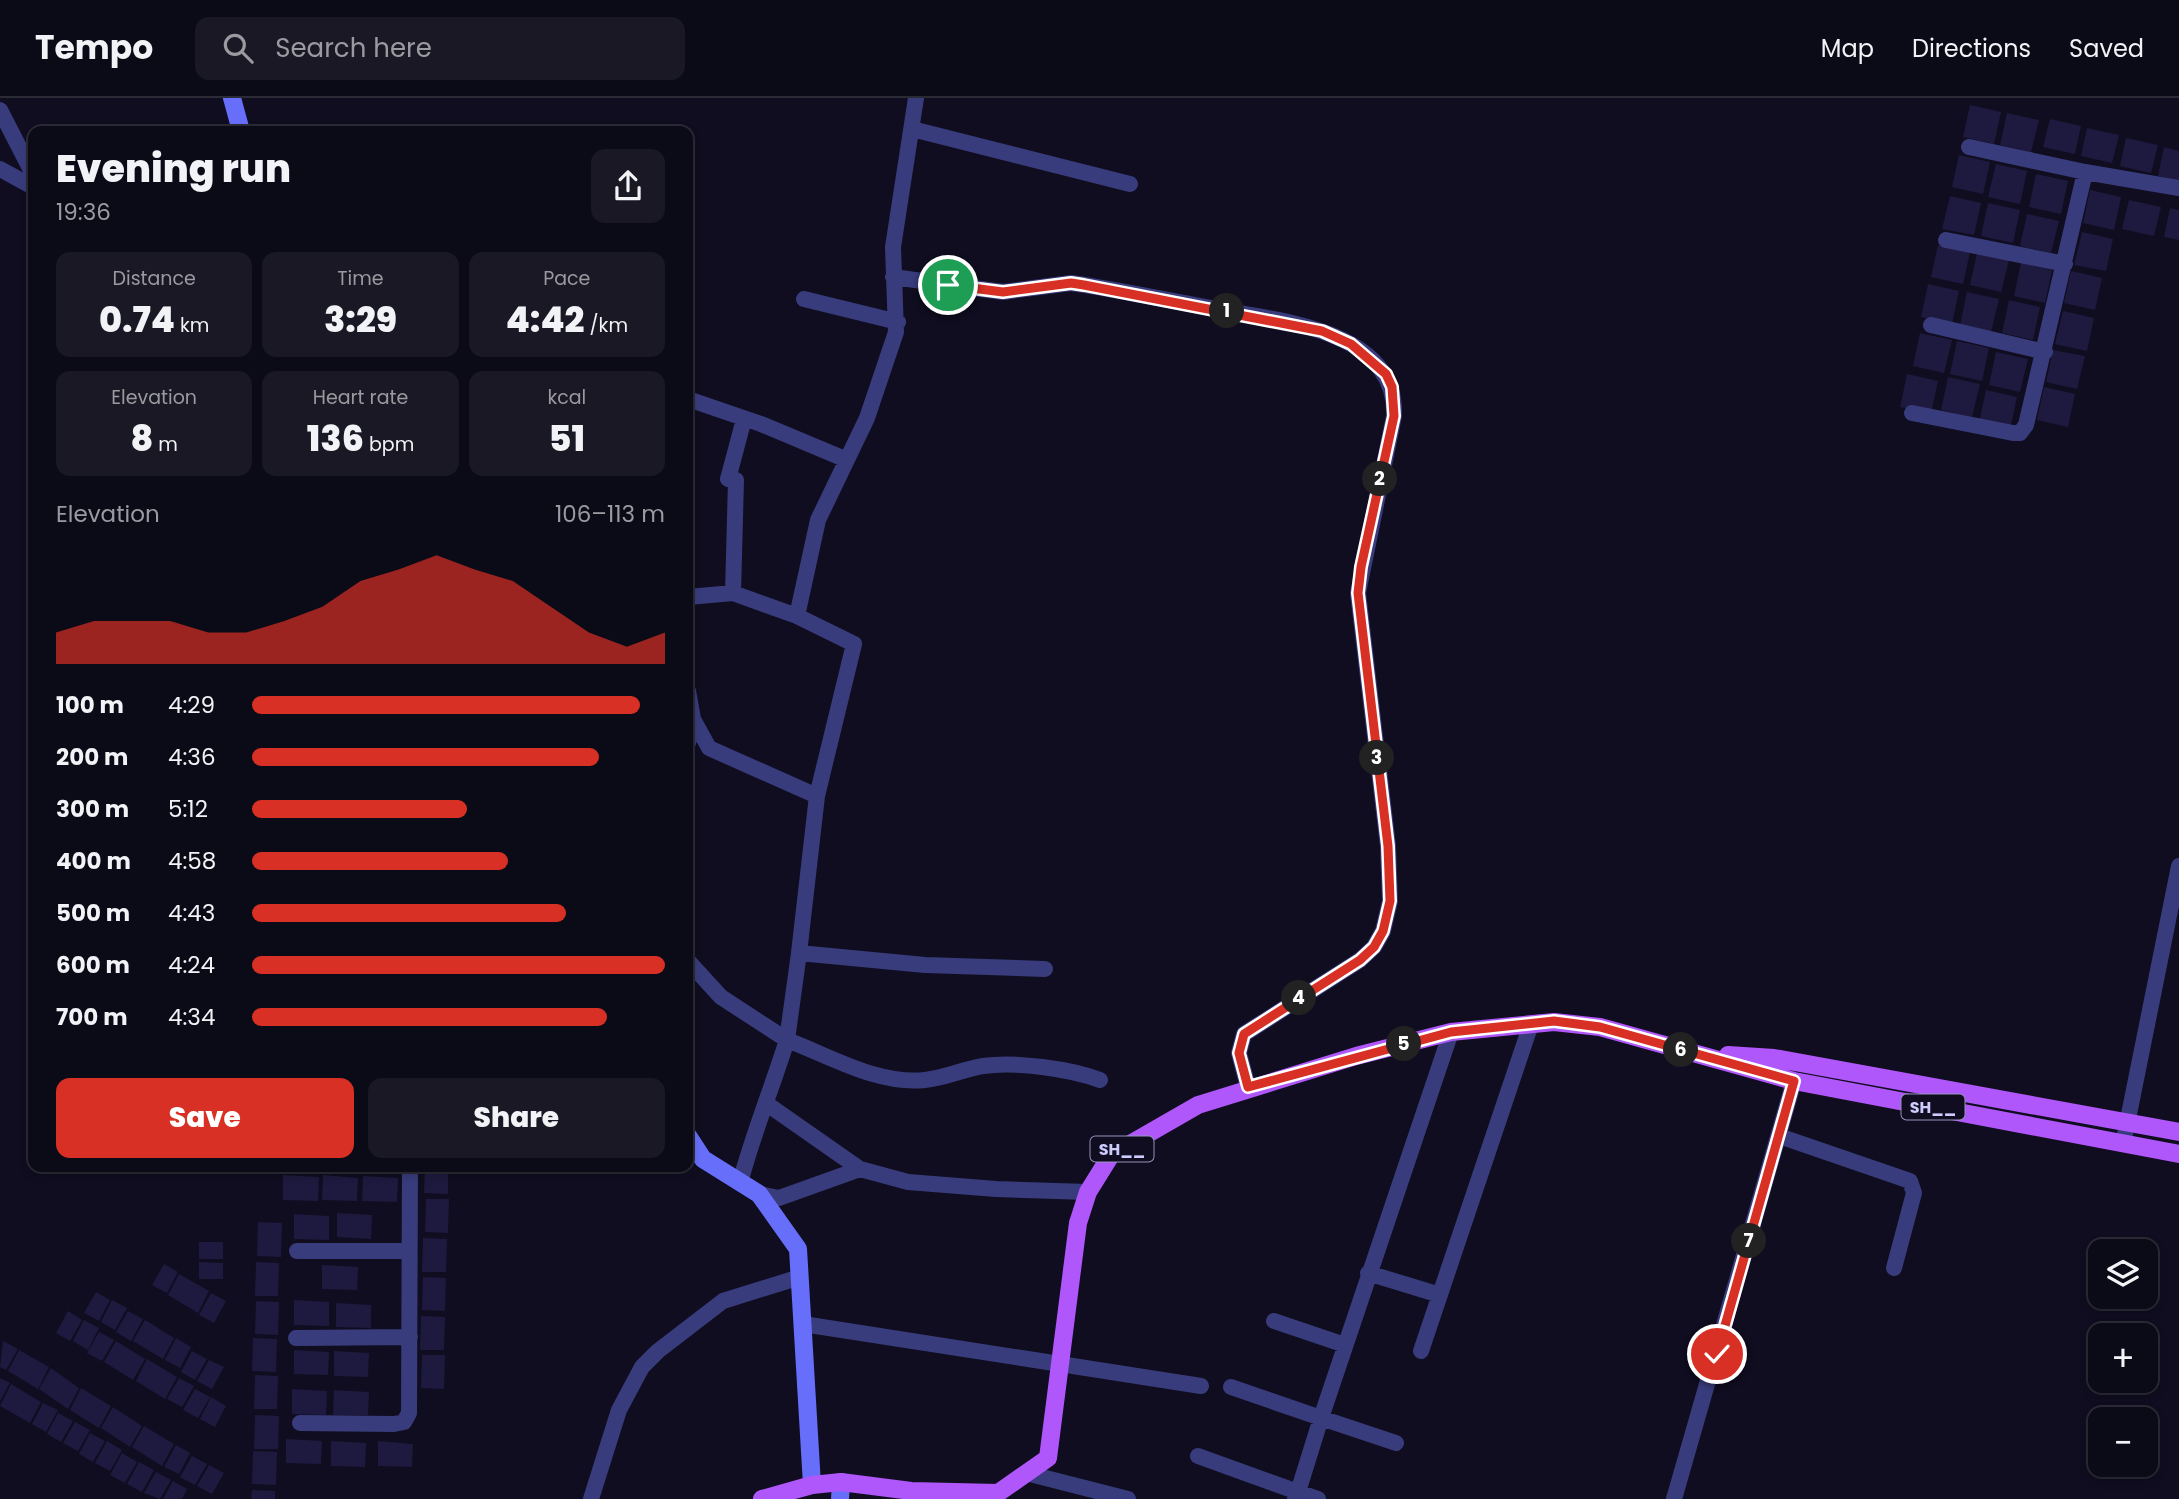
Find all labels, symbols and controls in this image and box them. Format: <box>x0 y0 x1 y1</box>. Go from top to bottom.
search box <box>195 17 685 80</box>
text: Tempo <box>35 24 153 71</box>
icon: search <box>219 29 257 67</box>
text: Search here <box>275 30 432 66</box>
text: Map <box>1821 32 1874 65</box>
text: Directions <box>1912 32 2031 65</box>
text: Saved <box>2069 32 2144 65</box>
text: Evening run <box>56 142 291 195</box>
button: share <box>591 149 665 223</box>
text: 19:36 <box>56 196 111 228</box>
pin <box>918 255 978 315</box>
text: Distance <box>113 265 196 292</box>
text: Time <box>337 265 384 292</box>
text: Pace <box>543 265 590 292</box>
icon: arrive <box>929 266 967 304</box>
pin: 1 <box>1210 294 1244 328</box>
text: 0.74 <box>99 295 175 344</box>
text: 3:29 <box>324 295 397 344</box>
text: 4:42 <box>506 295 585 344</box>
text: 1 <box>1223 297 1230 324</box>
text: km <box>175 312 209 339</box>
text: /km <box>585 312 628 339</box>
text: Elevation <box>111 384 197 411</box>
text: Heart rate <box>313 384 408 411</box>
text: kcal <box>547 384 586 411</box>
text: 8 <box>130 414 153 463</box>
text: 136 <box>307 414 364 463</box>
text: 51 <box>549 414 585 463</box>
text: m <box>153 431 178 458</box>
text: bpm <box>364 431 414 458</box>
pin: 2 <box>1362 462 1398 496</box>
text: 2 <box>1374 465 1385 492</box>
text: Elevation <box>56 498 160 530</box>
text: 106–113 m <box>555 498 665 530</box>
text: 100 m <box>56 689 124 721</box>
text: 4:29 <box>168 689 215 721</box>
pin: 3 <box>1360 740 1394 776</box>
text: 200 m <box>56 741 128 773</box>
text: 4:36 <box>168 741 216 773</box>
text: 3 <box>1371 744 1382 771</box>
text: 300 m <box>56 793 129 825</box>
text: 5:12 <box>168 793 208 825</box>
text: 400 m <box>56 845 131 877</box>
text: 4:58 <box>168 845 216 877</box>
text: 500 m <box>56 897 130 929</box>
text: 4:43 <box>168 897 215 929</box>
text: 600 m <box>56 949 130 981</box>
text: 4:24 <box>168 949 215 981</box>
pin: 4 <box>1282 981 1316 1016</box>
text: 4 <box>1292 984 1305 1011</box>
text: 700 m <box>56 1001 128 1033</box>
text: 4:34 <box>168 1001 215 1033</box>
pin: 5 <box>1386 1026 1422 1062</box>
text: 5 <box>1397 1030 1410 1057</box>
pin: 6 <box>1664 1032 1698 1068</box>
text: 6 <box>1674 1036 1687 1063</box>
button: Save <box>56 1078 354 1158</box>
button: Share <box>368 1078 665 1158</box>
road number: SH__ <box>1902 1094 1965 1119</box>
road number: SH__ <box>1090 1136 1154 1162</box>
pin: 7 <box>1732 1224 1766 1258</box>
text: 7 <box>1743 1227 1754 1254</box>
map controls <box>2088 1239 2158 1477</box>
button: layers <box>2088 1239 2158 1309</box>
button: + <box>2088 1323 2158 1393</box>
pin <box>1687 1324 1747 1384</box>
icon: check <box>1698 1335 1736 1373</box>
button: − <box>2088 1407 2158 1477</box>

